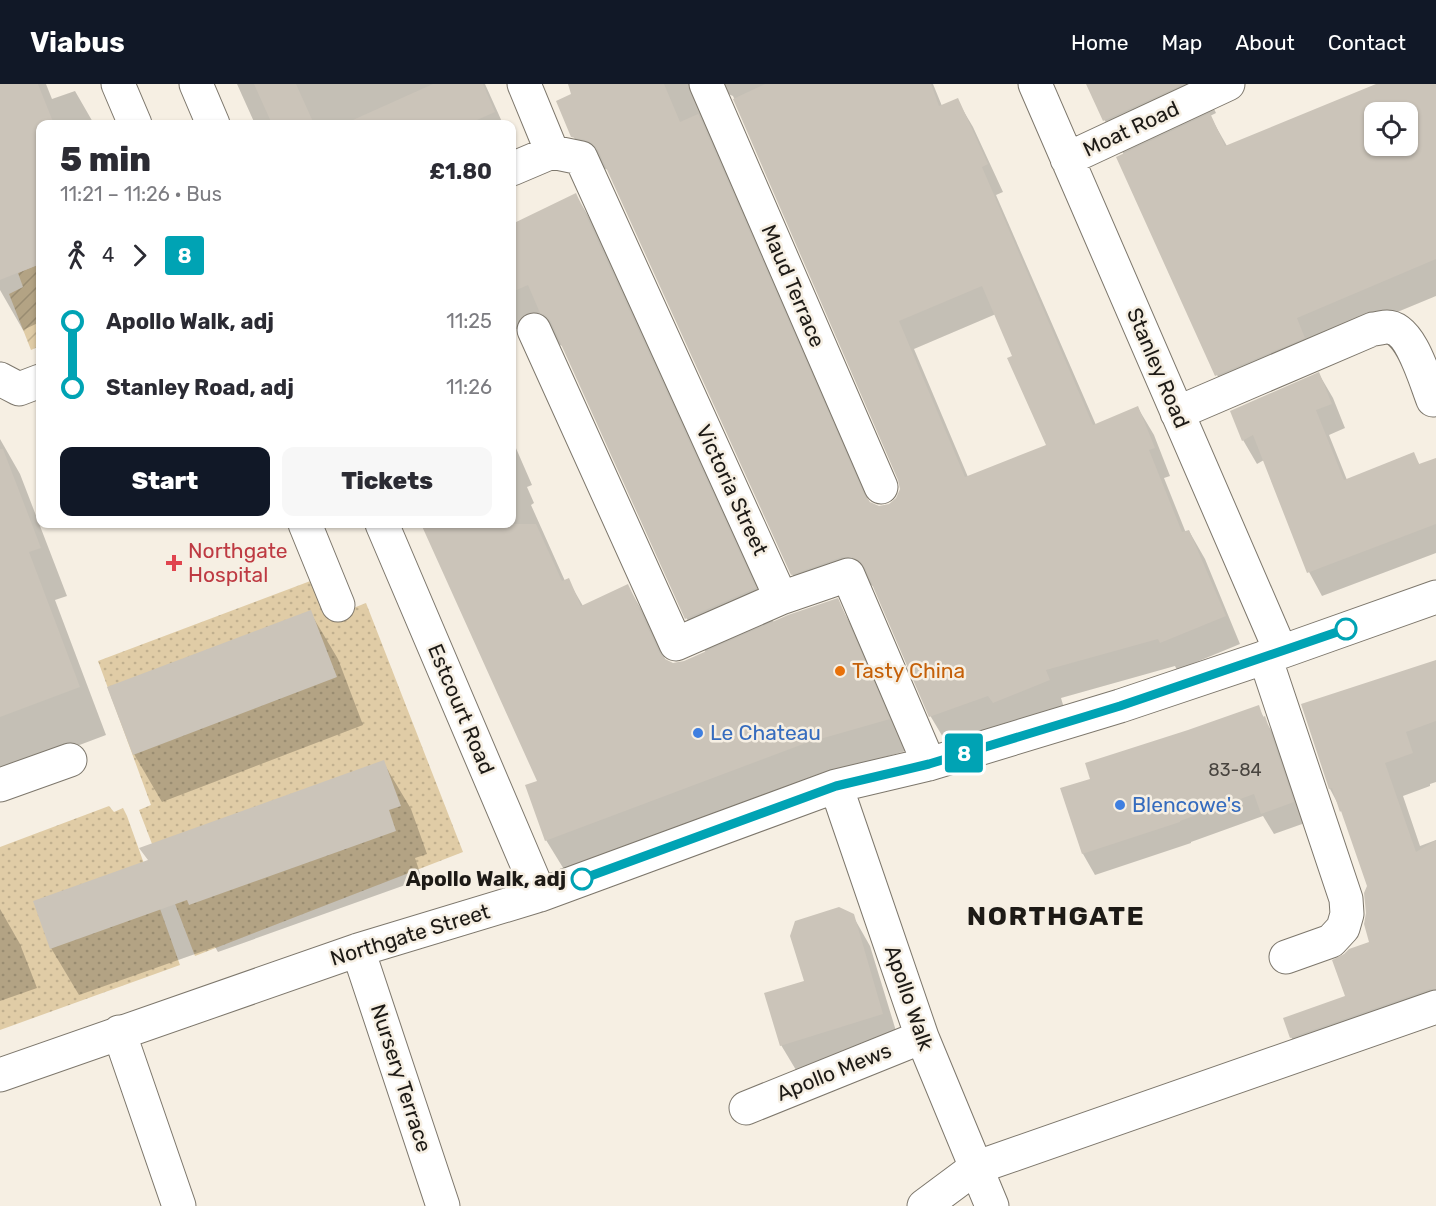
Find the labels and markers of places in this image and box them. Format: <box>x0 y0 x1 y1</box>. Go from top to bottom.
place label: Northgate Hospital <box>188 538 288 587</box>
marker: Northgate Hospital <box>165 554 183 572</box>
unlabelled marker <box>1335 618 1357 640</box>
place label: Tasty China <box>852 658 965 683</box>
marker: Tasty China <box>833 664 847 678</box>
place label: Le Chateau <box>710 720 821 745</box>
marker: Le Chateau <box>691 726 705 740</box>
place label: Blencowe's <box>1132 792 1242 817</box>
marker: Blencowe's <box>1113 798 1127 812</box>
place label: Apollo Walk, adj <box>406 866 566 891</box>
marker: Apollo Walk, adj <box>571 868 593 890</box>

